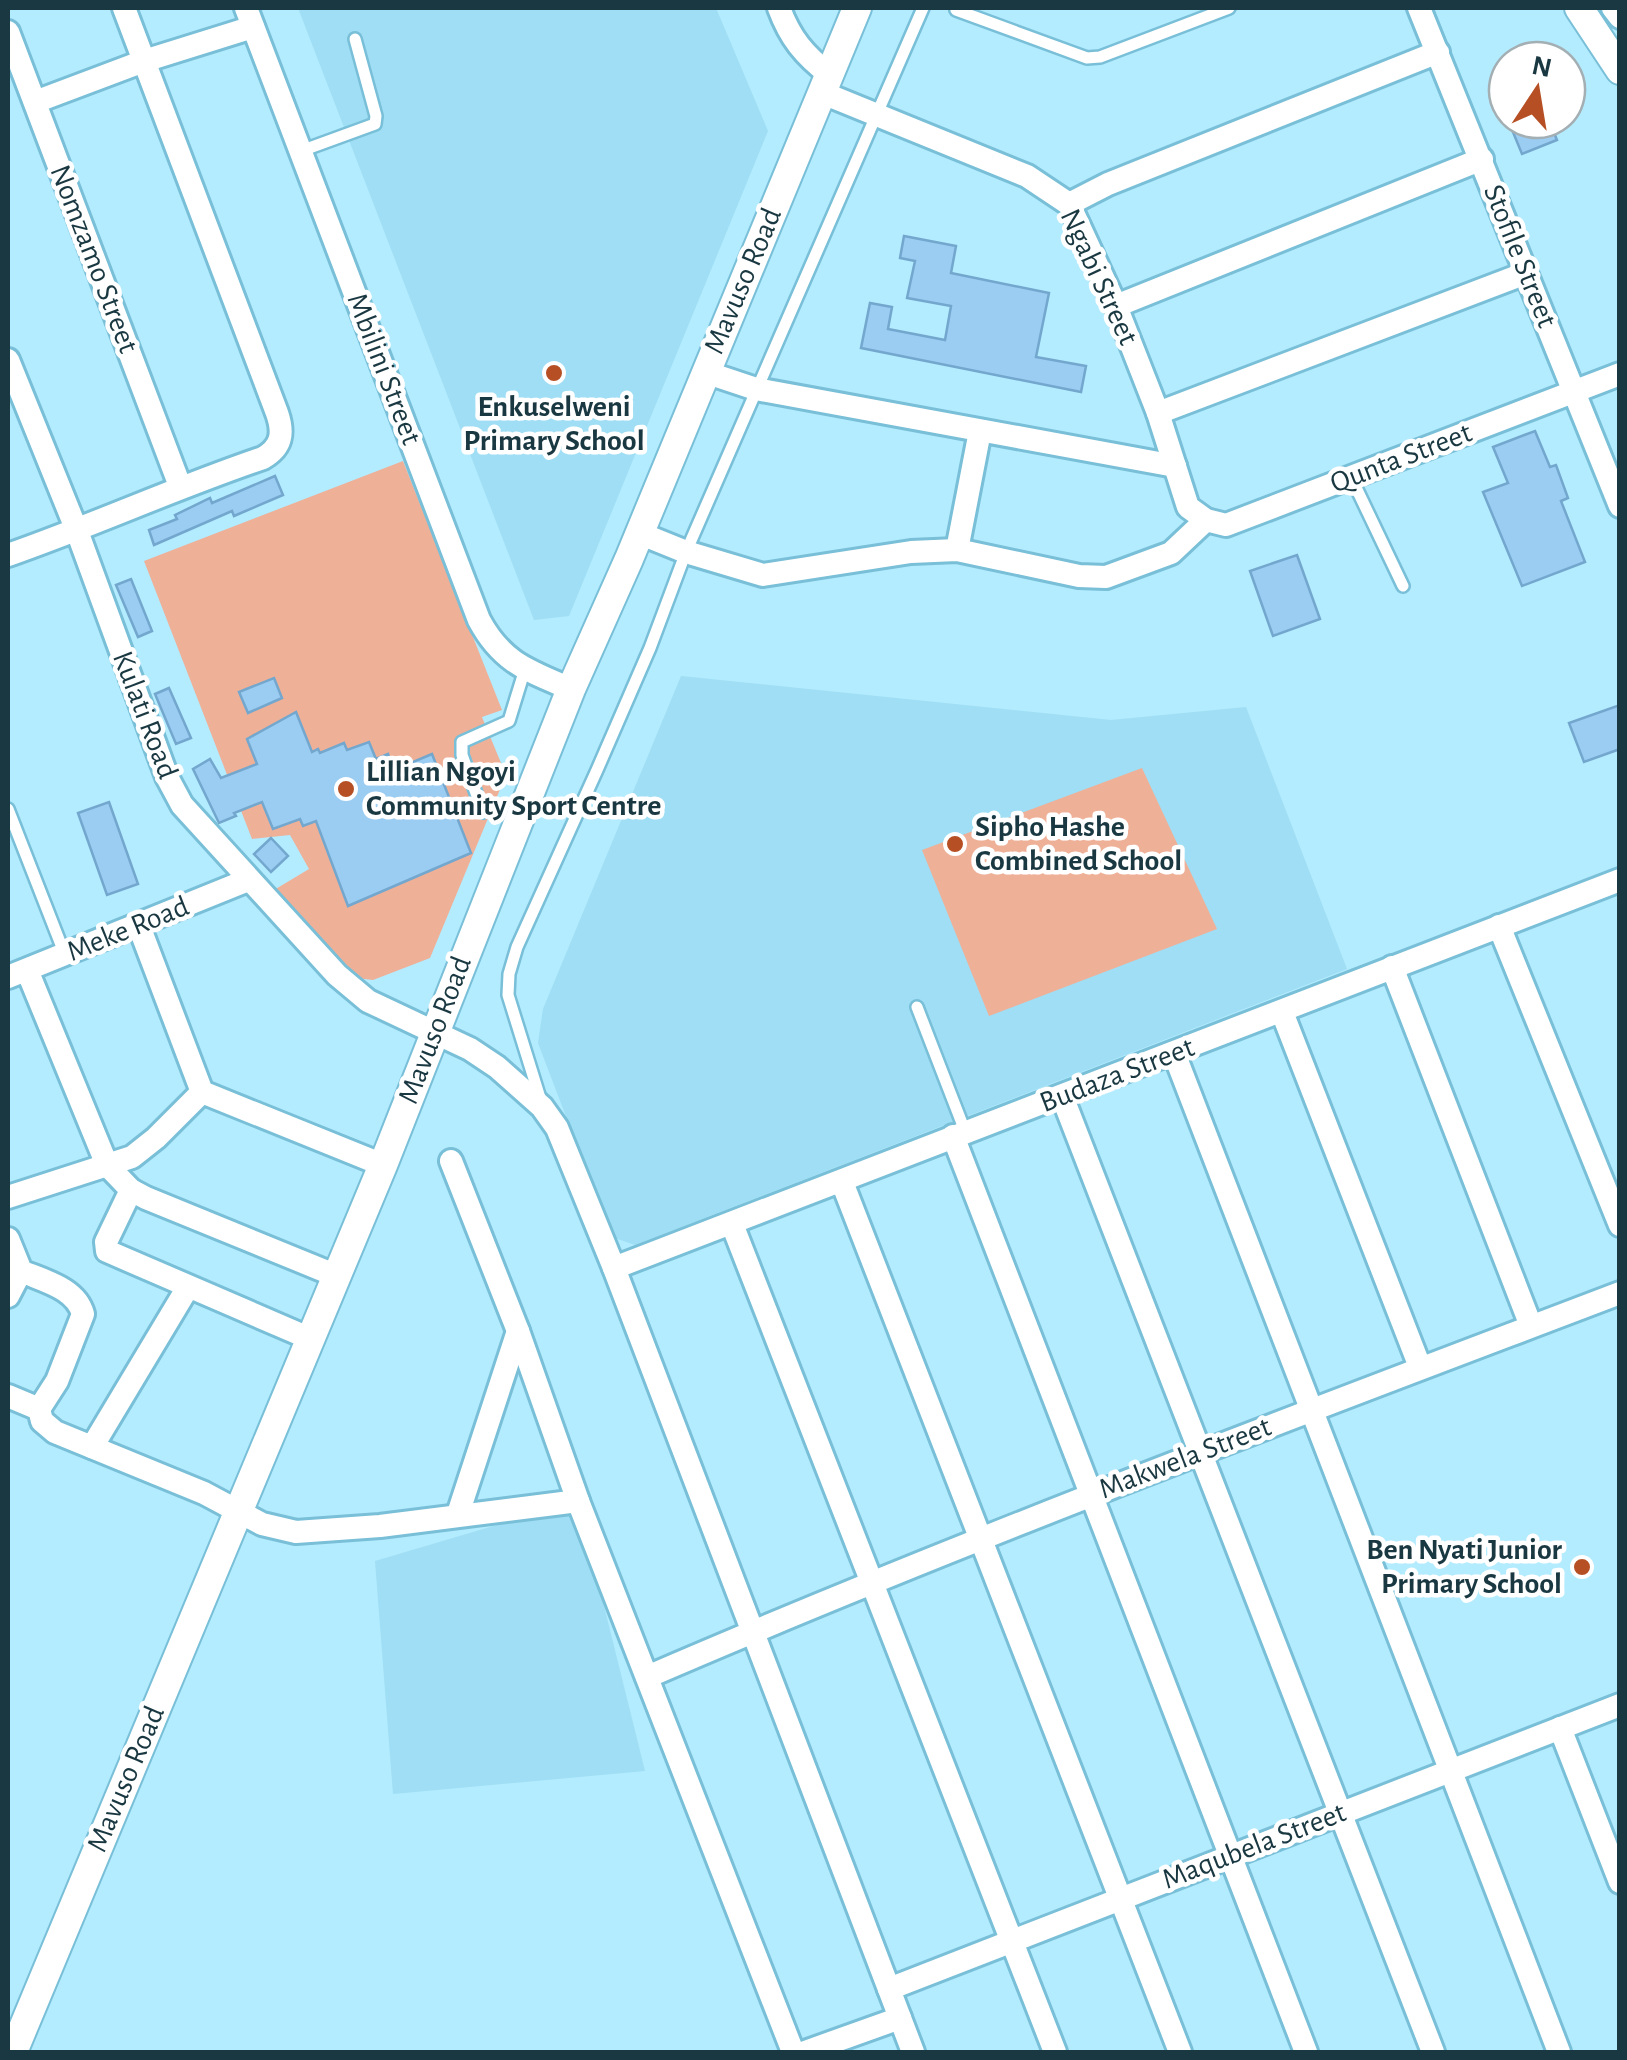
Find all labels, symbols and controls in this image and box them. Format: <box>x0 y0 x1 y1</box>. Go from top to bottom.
north arrow <box>1487 40 1587 140</box>
text: N <box>1529 52 1554 83</box>
street label: Nomzamo Street <box>44 161 144 357</box>
street label: Stofile Street <box>1478 180 1562 332</box>
street label: Mavuso Road <box>699 204 787 358</box>
street label: Ngabi Street <box>1055 204 1144 350</box>
street label: Mbilini Street <box>341 289 427 449</box>
marker: Enkuselweni Primary School <box>543 362 565 384</box>
place label: Enkuselweni Primary School <box>463 392 645 456</box>
street label: Qunta Street <box>1326 417 1476 499</box>
street label: Kulati Road <box>107 647 183 783</box>
place label: Lillian Ngoyi Community Sport Centre <box>366 757 661 821</box>
marker: Lillian Ngoyi Community Sport Centre <box>335 778 357 800</box>
place label: Sipho Hashe Combined School <box>975 812 1182 876</box>
marker: Sipho Hashe Combined School <box>944 833 966 855</box>
street label: Meke Road <box>63 891 193 967</box>
street label: Mavuso Road <box>393 952 477 1108</box>
street label: Budaza Street <box>1036 1032 1199 1118</box>
street label: Makwela Street <box>1095 1411 1275 1505</box>
place label: Ben Nyati Junior Primary School <box>1366 1535 1563 1599</box>
marker: Ben Nyati Junior Primary School <box>1571 1556 1593 1578</box>
street label: Mavuso Road <box>82 1702 170 1856</box>
street label: Maqubela Street <box>1158 1797 1350 1895</box>

